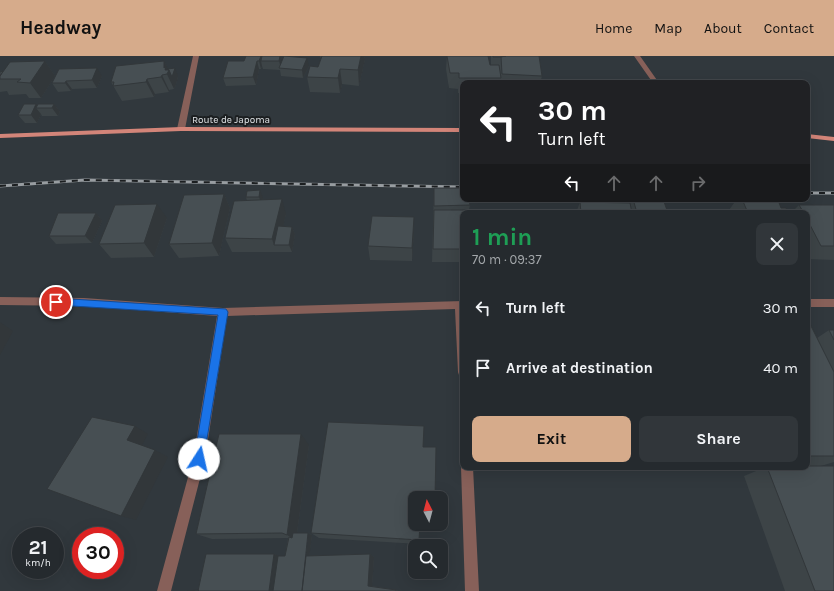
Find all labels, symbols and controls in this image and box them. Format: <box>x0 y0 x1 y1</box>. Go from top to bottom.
text: Headway <box>20 17 101 39</box>
text: Home <box>595 20 632 37</box>
text: Map <box>654 20 682 37</box>
text: About <box>704 20 742 37</box>
text: Contact <box>764 20 814 37</box>
text: 30 m <box>538 94 607 127</box>
icon: left <box>472 96 524 148</box>
street label: Route de Japoma <box>192 114 270 126</box>
text: Turn left <box>538 128 606 150</box>
icon: left <box>561 172 583 194</box>
icon: ahead <box>603 172 625 194</box>
icon: ahead <box>645 172 667 194</box>
icon: right <box>687 172 709 194</box>
text: 1 min <box>472 223 532 251</box>
button: close <box>756 223 798 265</box>
text: 70 m · 09:37 <box>472 252 542 267</box>
pin <box>39 285 73 319</box>
icon: arrive <box>45 291 67 313</box>
icon: left <box>472 297 494 319</box>
text: Turn left <box>506 299 565 317</box>
text: 30 m <box>763 299 798 317</box>
icon: arrive <box>472 357 494 379</box>
text: Arrive at destination <box>506 359 653 377</box>
text: 40 m <box>763 359 798 377</box>
button: Exit <box>472 416 631 462</box>
button: Share <box>639 416 798 462</box>
position arrow <box>178 438 220 480</box>
north arrow <box>408 491 448 531</box>
map controls <box>408 491 448 579</box>
speed limit sign: 30 <box>72 527 124 579</box>
text: 21 <box>28 536 48 559</box>
button: search <box>408 539 448 579</box>
text: km/h <box>25 557 51 569</box>

